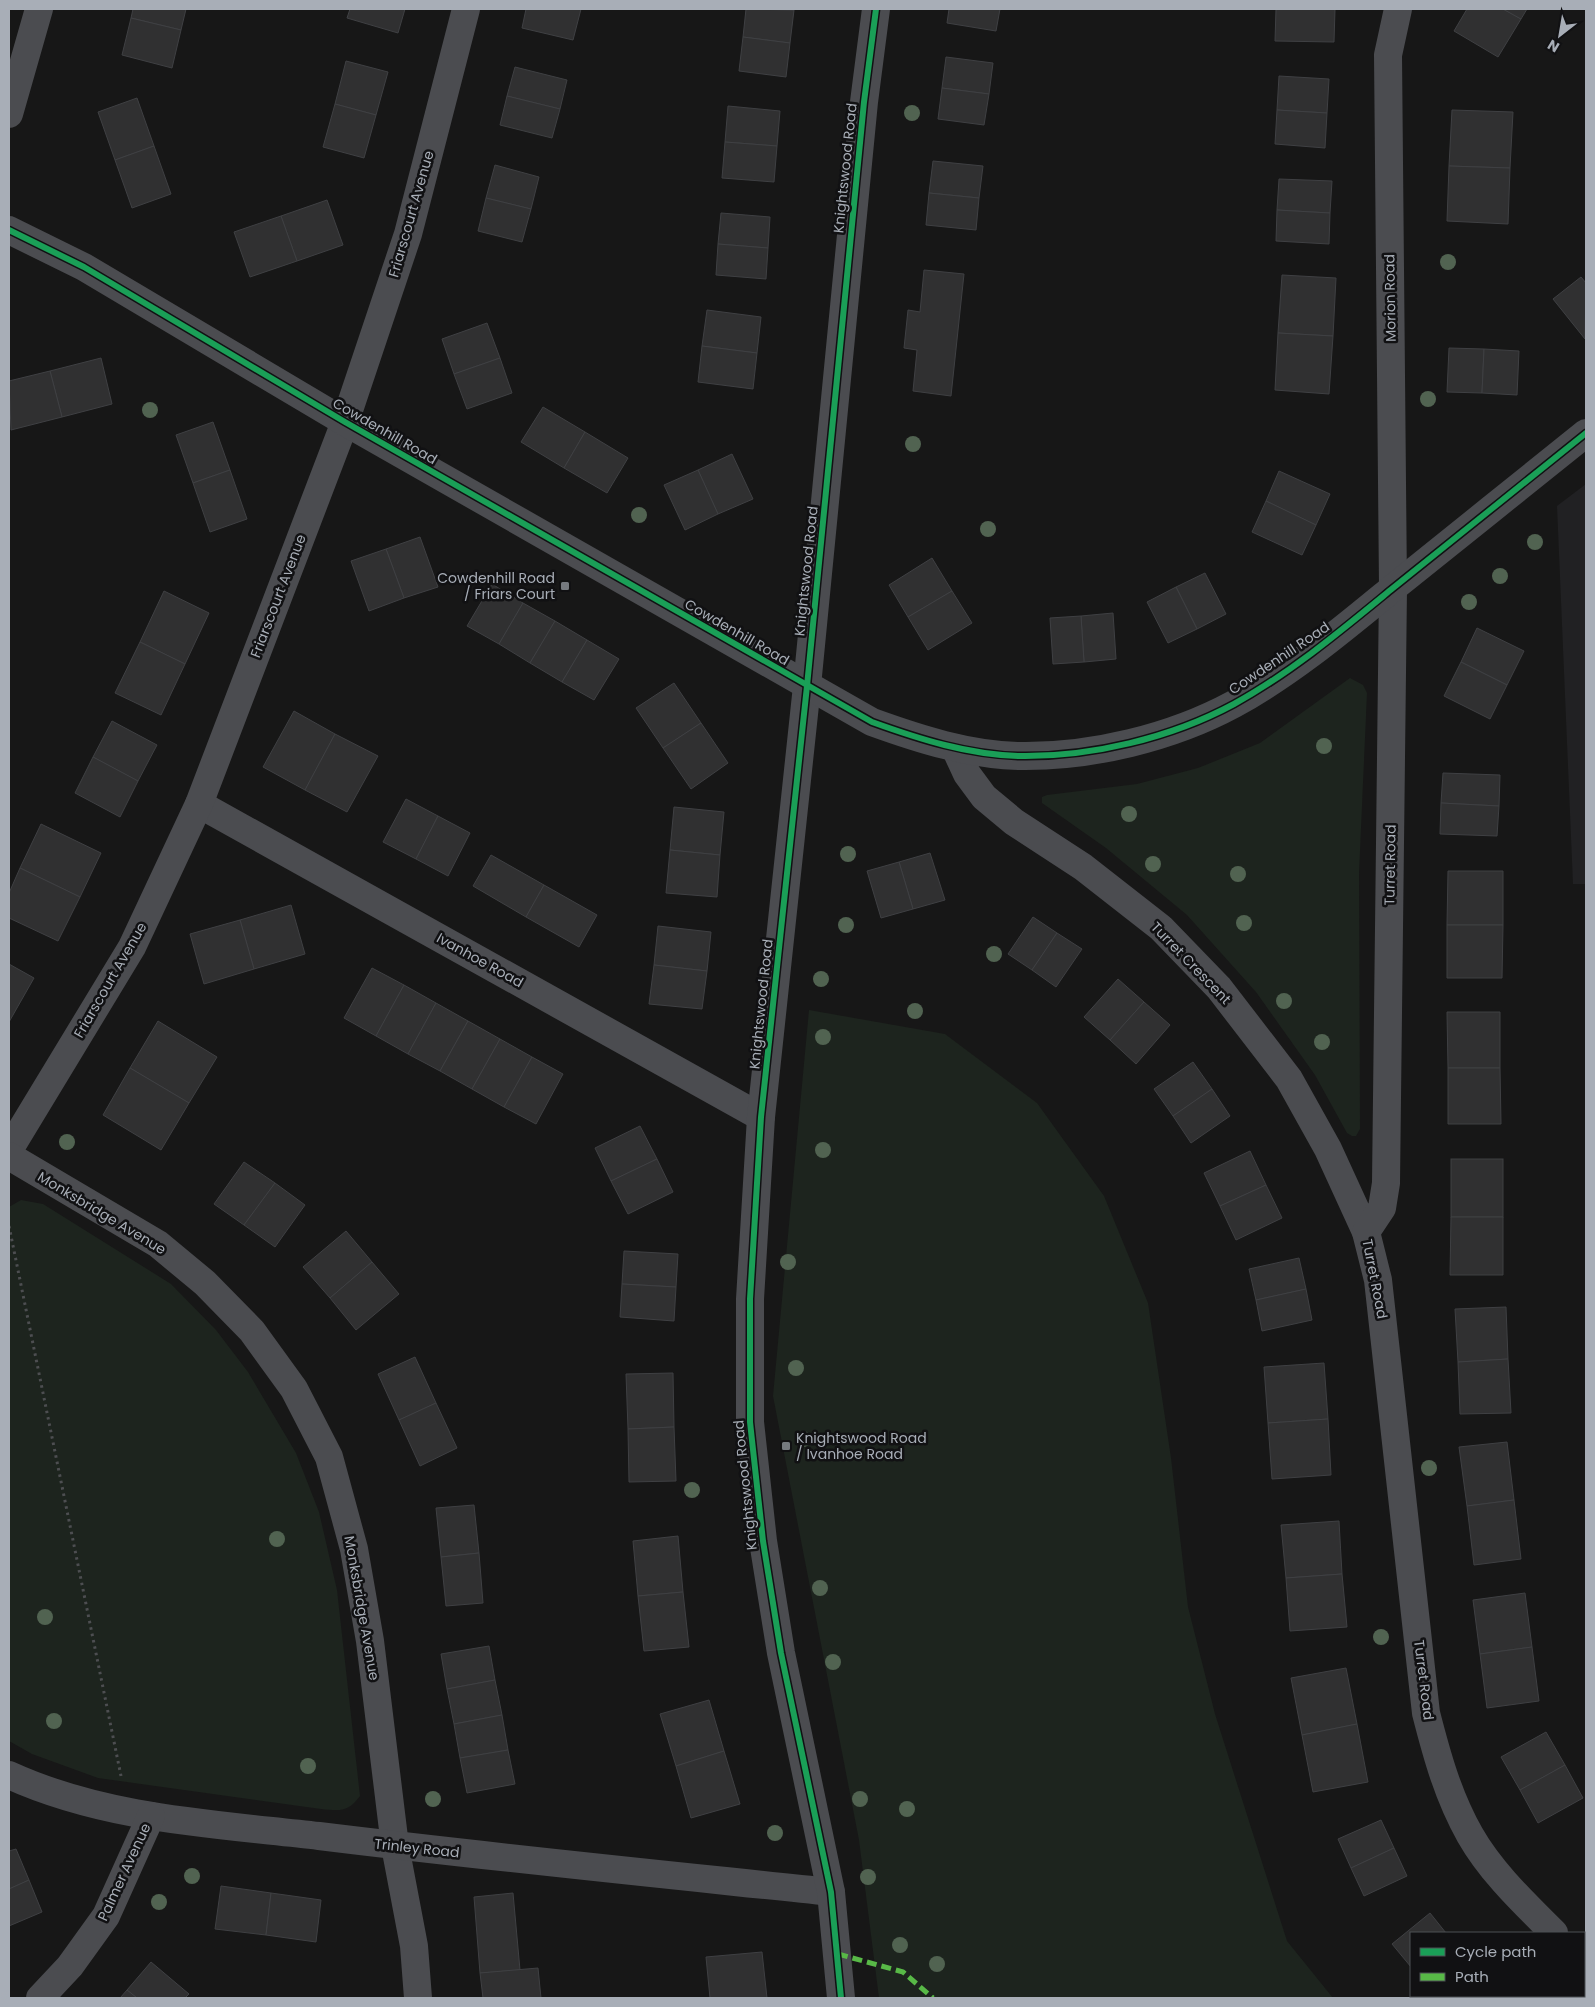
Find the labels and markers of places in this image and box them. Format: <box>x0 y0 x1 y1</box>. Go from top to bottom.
place label: Cowdenhill Road / Friars Court <box>437 568 555 604</box>
marker: Cowdenhill Road / Friars Court <box>559 580 571 592</box>
place label: Knightswood Road / Ivanhoe Road <box>796 1428 927 1464</box>
marker: Knightswood Road / Ivanhoe Road <box>780 1440 792 1452</box>

